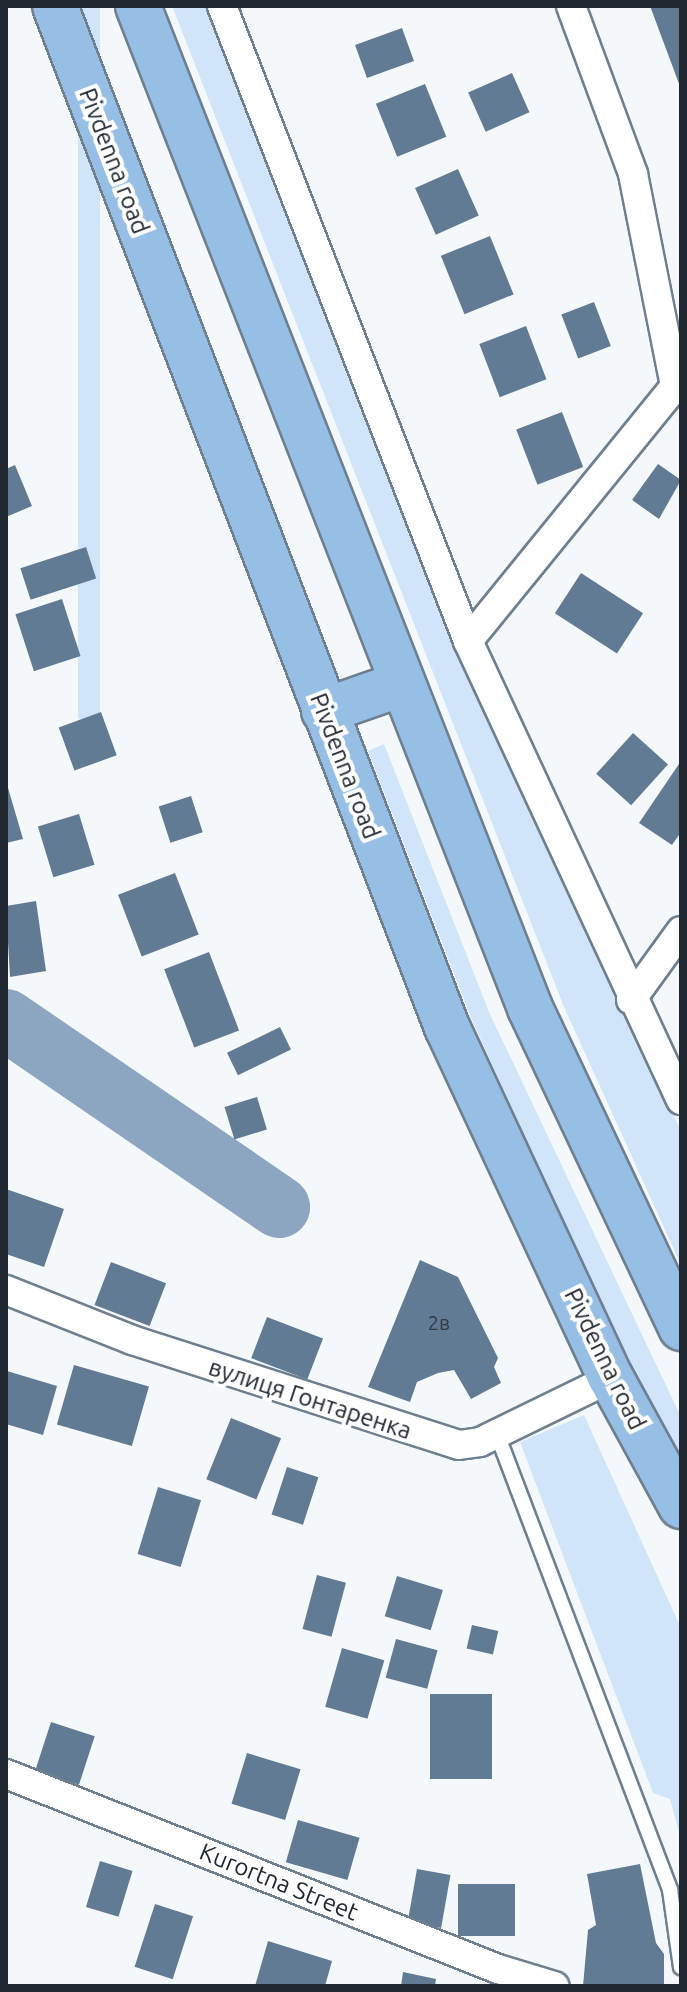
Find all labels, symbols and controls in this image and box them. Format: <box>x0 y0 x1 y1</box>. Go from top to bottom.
street label: Pivdenna road <box>73 84 155 238</box>
street label: Pivdenna road <box>304 689 386 843</box>
street label: Pivdenna road <box>558 1284 652 1434</box>
house number: 2в <box>428 1310 450 1334</box>
street label: вулиця Гонтаренка <box>205 1353 415 1445</box>
street label: Kurortna Street <box>196 1837 362 1927</box>

